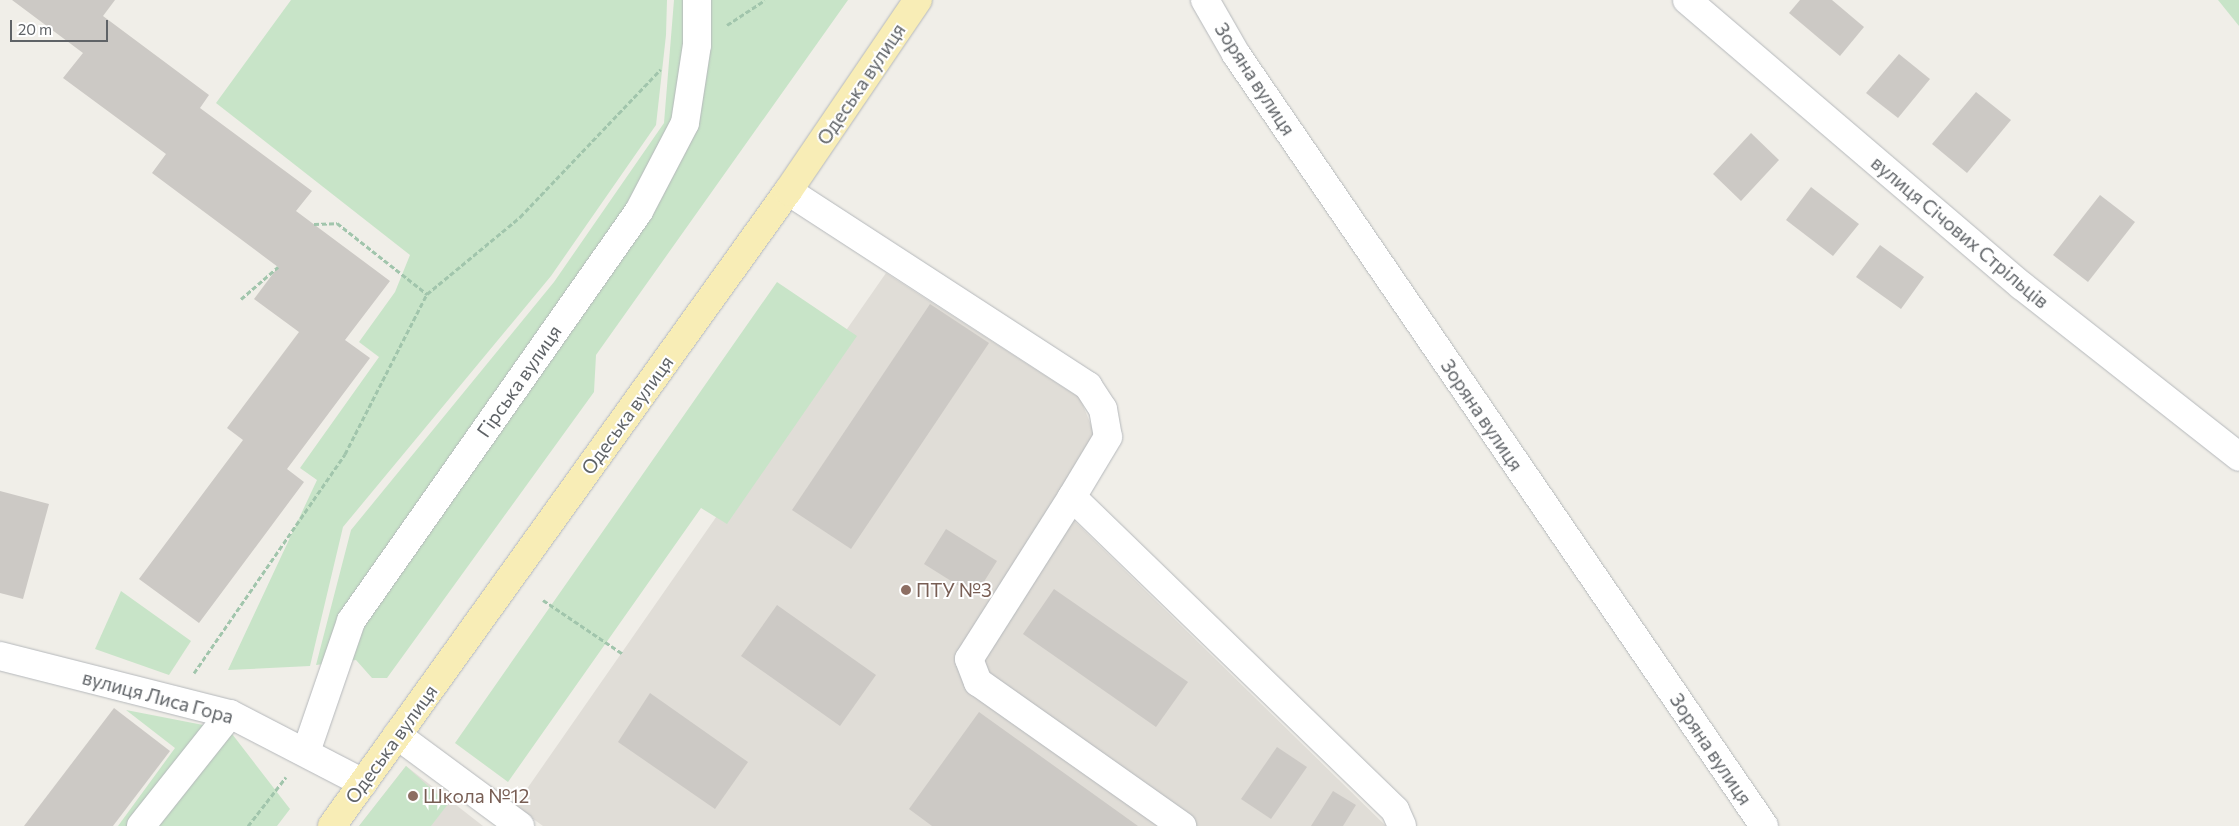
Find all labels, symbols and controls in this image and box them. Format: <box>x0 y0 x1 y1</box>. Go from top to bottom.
scale bar <box>12 10 110 42</box>
street label: Зоряна вулиця <box>1210 18 1300 140</box>
street label: Одеська вулиця <box>812 19 910 149</box>
text: 20 m <box>18 20 52 38</box>
street label: вулиця Січових Стрільців <box>1867 151 2053 313</box>
street label: Гірська вулиця <box>472 321 566 441</box>
street label: Одеська вулиця <box>576 351 678 479</box>
street label: Зоряна вулиця <box>1436 355 1528 475</box>
place label: ПТУ №3 <box>916 579 992 601</box>
marker: ПТУ №3 <box>900 584 912 596</box>
street label: вулиця Лиса Гора <box>80 666 236 728</box>
street label: Одеська вулиця <box>340 680 442 808</box>
street label: Зоряна вулиця <box>1665 689 1757 809</box>
place label: Школа №12 <box>423 785 529 807</box>
marker: Школа №12 <box>407 790 419 802</box>

